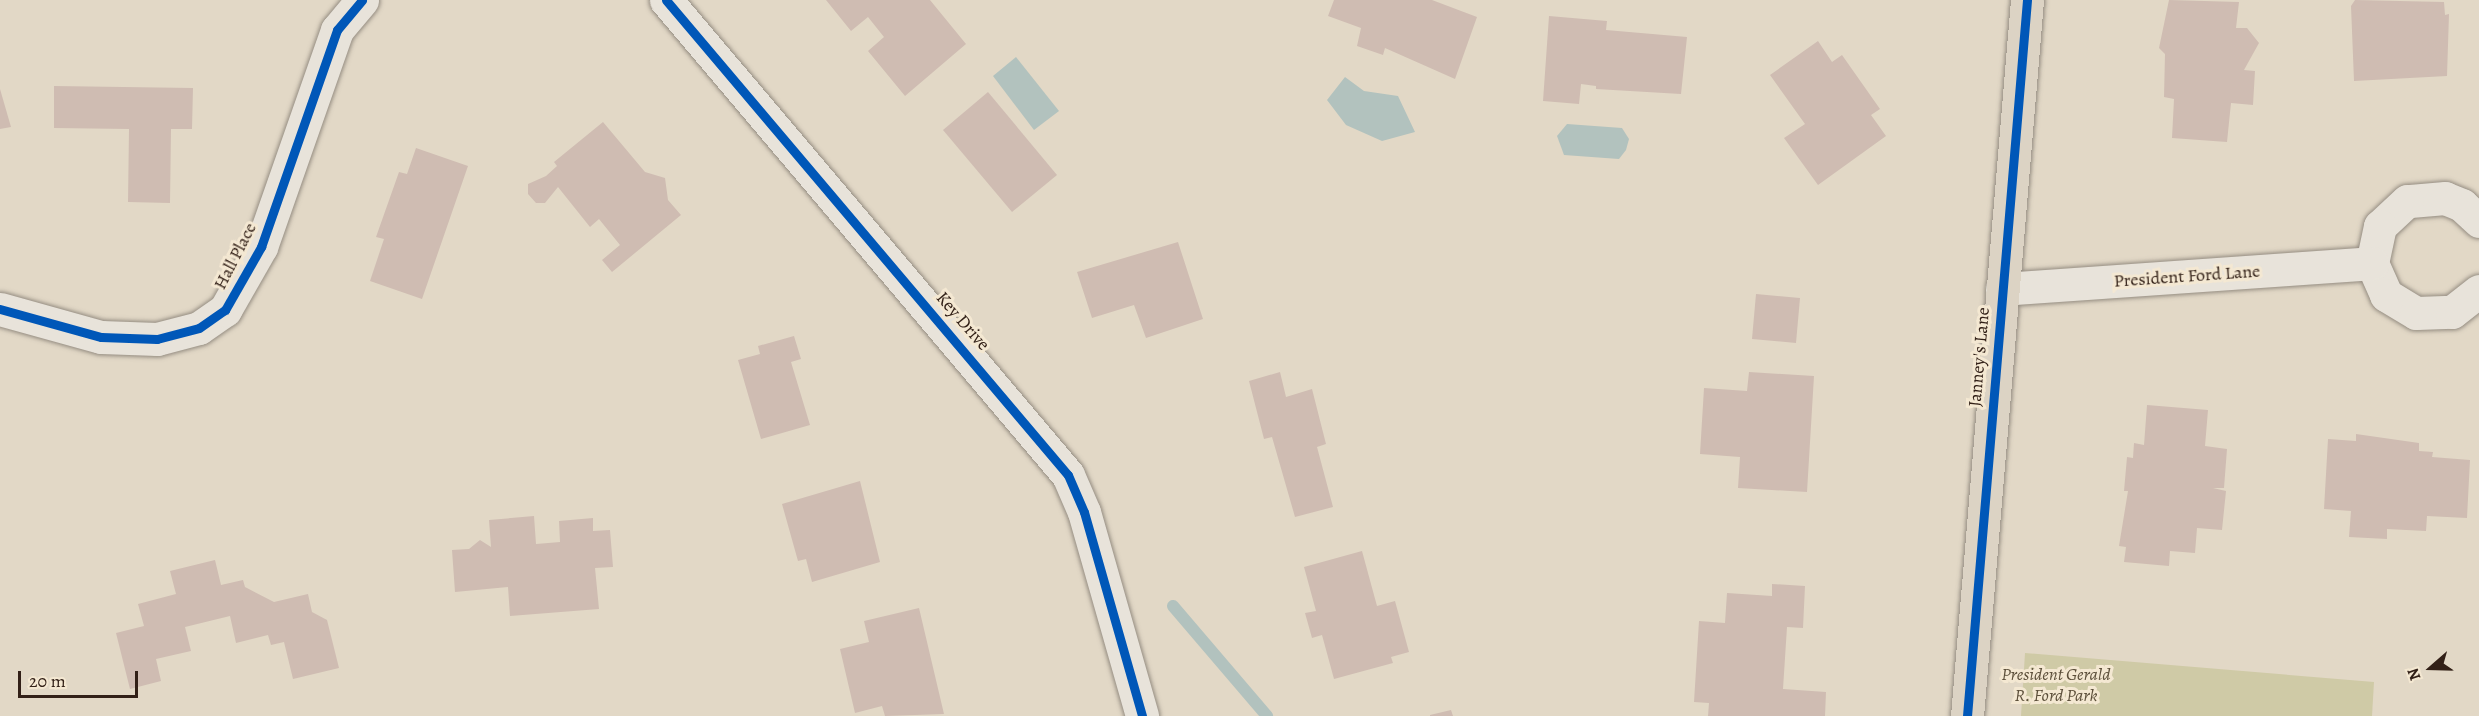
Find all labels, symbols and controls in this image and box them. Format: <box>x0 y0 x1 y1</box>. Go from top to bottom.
street label: Hall Place <box>209 219 261 293</box>
street label: President Ford Lane <box>2113 260 2261 292</box>
street label: Key Drive <box>932 287 994 355</box>
street label: Janney's Lane <box>1964 306 1994 408</box>
north arrow <box>2401 638 2461 698</box>
scale bar <box>21 659 141 697</box>
park label: President Gerald R. Ford Park <box>2001 664 2111 706</box>
text: N <box>2402 665 2426 683</box>
text: 20 m <box>29 669 66 693</box>

